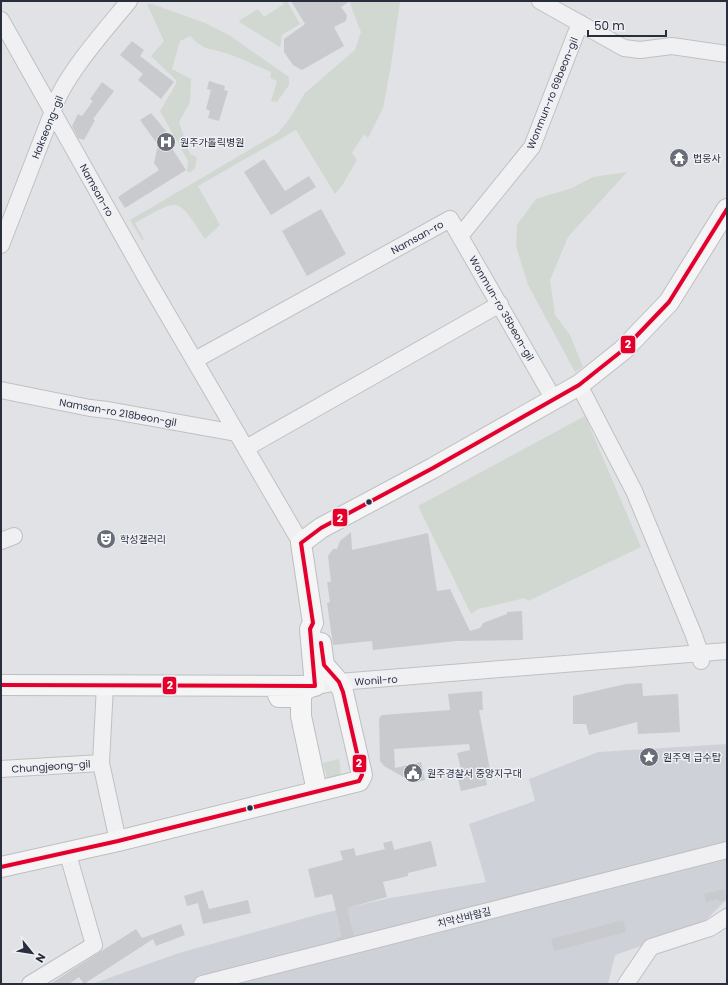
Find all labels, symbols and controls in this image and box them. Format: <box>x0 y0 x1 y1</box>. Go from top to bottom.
scale bar <box>588 12 666 38</box>
text: 50 m <box>594 17 625 34</box>
street label: Wonmun-ro 69beon-gil <box>523 35 582 151</box>
street label: Hakseong-gil <box>28 93 67 161</box>
hospital icon: 원주가톨릭병원 <box>155 131 177 153</box>
place label: 원주가톨릭병원 <box>180 135 244 150</box>
temple icon: 법웅사 <box>668 147 690 169</box>
place label: 법웅사 <box>693 151 721 166</box>
street label: Namsan-ro <box>76 161 117 219</box>
street label: Namsan-ro <box>388 217 446 258</box>
street label: Wonmun-ro 35beon-gil <box>465 253 538 364</box>
line badge: 2 <box>620 335 636 354</box>
text: 2 <box>625 336 631 352</box>
street label: Namsan-ro 218beon-gil <box>58 395 178 430</box>
unlabelled marker <box>364 497 374 507</box>
line badge: 2 <box>332 508 348 527</box>
text: 2 <box>337 510 343 526</box>
theatre icon: 학성갤러리 <box>95 528 117 550</box>
place label: 학성갤러리 <box>120 532 166 547</box>
street label: Wonil-ro <box>354 672 398 689</box>
line badge: 2 <box>162 676 177 695</box>
text: 2 <box>167 677 173 693</box>
place icon: 원주역 급수탑 <box>638 746 660 768</box>
place label: 원주역 급수탑 <box>663 750 722 765</box>
line badge: 2 <box>352 754 367 773</box>
text: 2 <box>356 755 362 771</box>
street label: Chungjeong-gil <box>11 756 91 777</box>
public building icon: 원주경찰서 중앙지구대 <box>402 762 424 784</box>
place label: 원주경찰서 중앙지구대 <box>427 766 522 781</box>
unlabelled marker <box>245 803 255 813</box>
street label: 치악산바람길 <box>436 904 493 931</box>
north arrow <box>12 933 52 973</box>
text: N <box>32 950 50 966</box>

